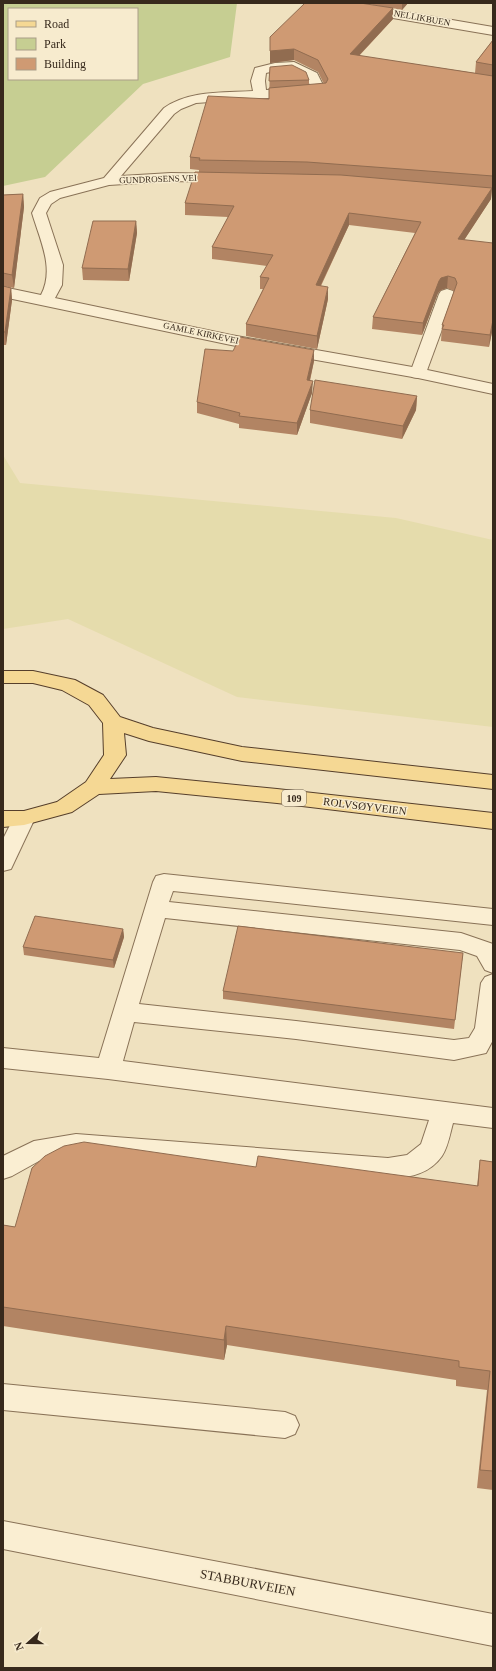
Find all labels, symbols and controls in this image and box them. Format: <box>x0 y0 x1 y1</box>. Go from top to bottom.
legend <box>8 8 138 80</box>
street label: NELLIKBUEN <box>393 8 451 28</box>
text: Road <box>44 17 69 31</box>
text: Park <box>44 37 66 51</box>
text: Building <box>44 57 86 71</box>
street label: GUNDROSENS VEI <box>119 173 197 185</box>
street label: GAMLE KIRKEVEI <box>162 320 240 346</box>
road number: 109 <box>282 790 306 806</box>
street label: ROLVSØYVEIEN <box>323 795 407 817</box>
street label: STABBURVEIEN <box>199 1566 297 1599</box>
north arrow <box>8 1623 48 1663</box>
text: N <box>12 1641 26 1652</box>

